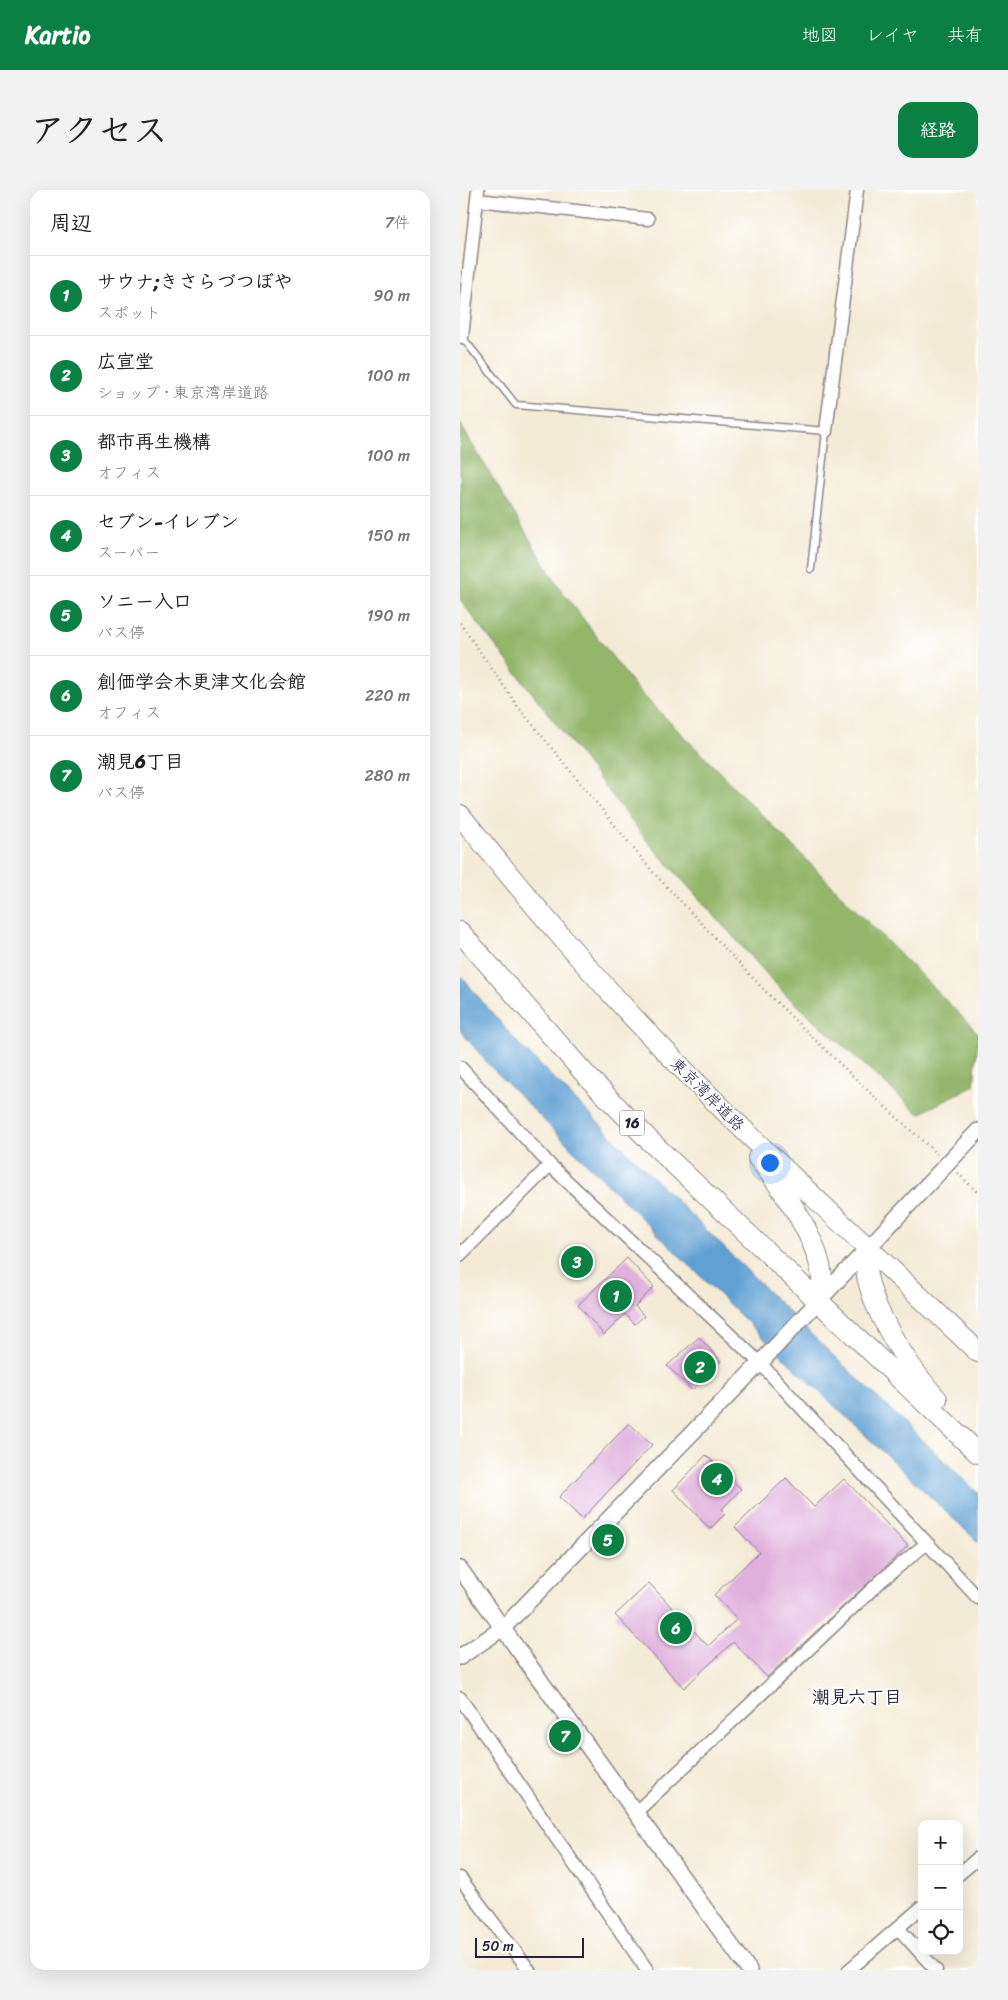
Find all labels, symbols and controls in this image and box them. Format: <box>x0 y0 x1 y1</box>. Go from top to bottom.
text: Kartio <box>25 14 90 56</box>
text: 地図 <box>802 19 838 51</box>
text: レイヤ <box>866 19 919 51</box>
text: 共有 <box>947 19 983 51</box>
text: アクセス <box>30 99 168 161</box>
button: 経路 <box>898 102 978 158</box>
text: 周辺 <box>50 204 92 242</box>
text: 7件 <box>385 208 410 237</box>
text: サウナ;きさらづつぼや <box>97 265 293 298</box>
text: 1 <box>63 281 69 310</box>
text: 90 m <box>374 281 410 310</box>
text: スポット <box>97 298 161 327</box>
text: 広宣堂 <box>97 345 154 378</box>
text: 2 <box>61 361 71 390</box>
text: 100 m <box>366 361 410 390</box>
text: ショップ · 東京湾岸道路 <box>97 378 269 407</box>
text: 都市再生機構 <box>97 425 211 458</box>
text: 3 <box>62 441 70 470</box>
text: 100 m <box>366 441 410 470</box>
text: オフィス <box>97 458 161 487</box>
text: セブン-イレブン <box>97 505 239 538</box>
text: 4 <box>61 521 71 550</box>
text: 150 m <box>367 521 410 550</box>
text: スーパー <box>97 538 160 567</box>
text: ソニー入口 <box>97 585 192 618</box>
text: 5 <box>61 601 71 630</box>
text: 190 m <box>367 601 410 630</box>
text: バス停 <box>97 618 145 647</box>
text: 創価学会木更津文化会館 <box>97 665 306 698</box>
text: 6 <box>61 681 71 710</box>
text: 220 m <box>365 681 410 710</box>
text: オフィス <box>97 698 161 727</box>
text: 潮見6丁目 <box>97 745 184 778</box>
text: 7 <box>61 761 71 790</box>
text: 280 m <box>365 761 410 790</box>
text: バス停 <box>97 778 145 807</box>
street label: 東京湾岸道路 <box>663 1050 752 1139</box>
road number: 16 <box>620 1110 644 1136</box>
your location <box>757 1150 783 1176</box>
pin: 3 <box>561 1243 593 1281</box>
pin: 1 <box>600 1277 632 1315</box>
pin: 2 <box>684 1348 716 1386</box>
pin: 4 <box>701 1460 733 1498</box>
pin: 5 <box>592 1521 624 1559</box>
pin: 6 <box>660 1609 692 1647</box>
district label: 潮見六丁目 <box>812 1681 902 1713</box>
pin: 7 <box>549 1717 581 1755</box>
map controls <box>918 1820 963 1955</box>
button: + <box>918 1820 963 1865</box>
button: − <box>918 1865 963 1910</box>
button: locate <box>918 1910 963 1955</box>
text: 50 m <box>482 1934 514 1959</box>
scale bar <box>475 1935 584 1958</box>

